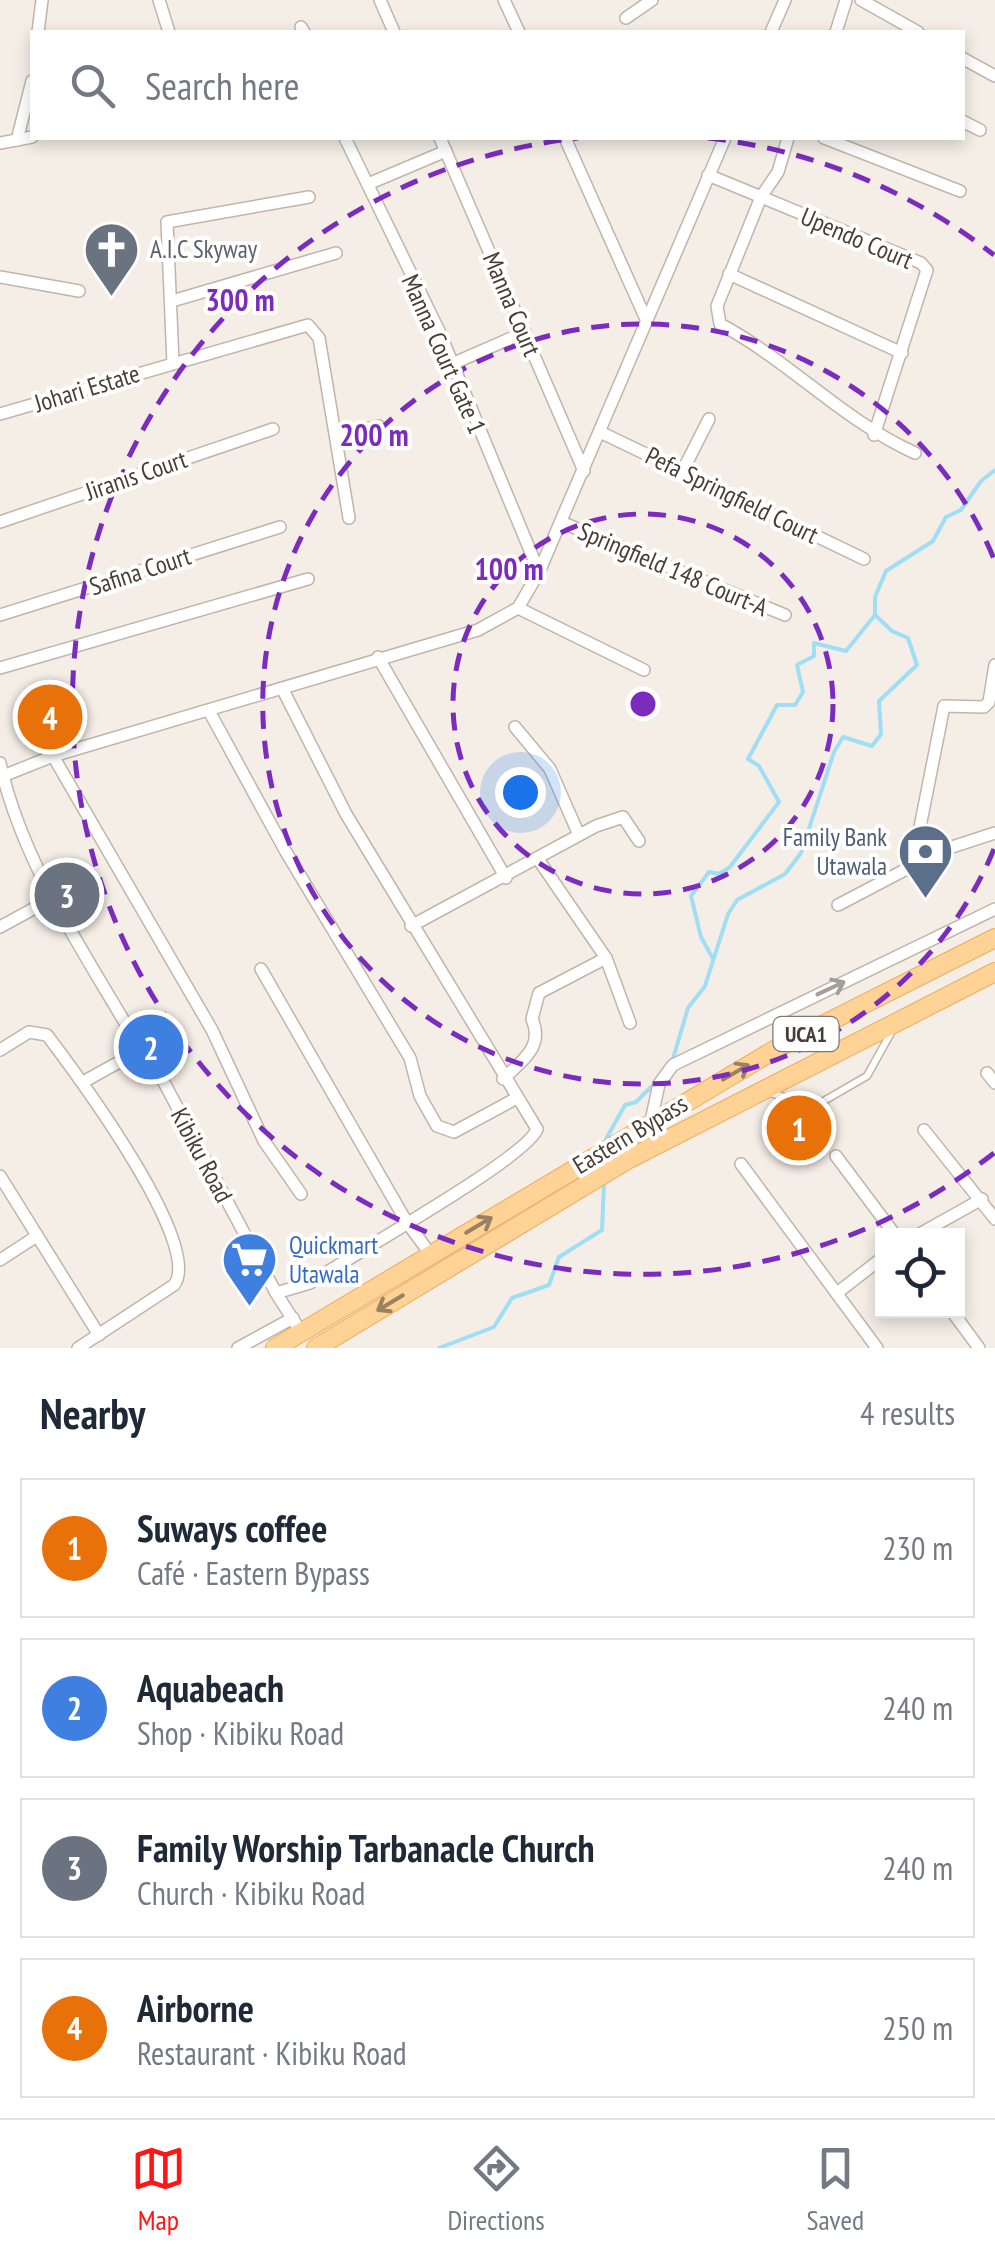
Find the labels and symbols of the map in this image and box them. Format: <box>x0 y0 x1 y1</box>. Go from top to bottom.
street label: Upendo Court <box>796 200 918 276</box>
church icon: A.I.C Skyway <box>81 219 141 298</box>
place label: A.I.C Skyway <box>150 233 258 265</box>
street label: Manna Court <box>476 247 548 361</box>
street label: Manna Court Gate 1 <box>395 269 493 439</box>
text: 300 m <box>205 280 275 319</box>
street label: Johari Estate <box>30 357 144 419</box>
text: 200 m <box>339 415 409 454</box>
street label: Pefa Springfield Court <box>640 439 824 551</box>
street label: Jiranis Court <box>80 443 191 508</box>
street label: Springfield 148 Court-A <box>573 515 773 623</box>
street label: Safina Court <box>85 540 195 602</box>
text: 100 m <box>474 549 544 588</box>
pin: 4 <box>18 680 82 754</box>
centre of rings <box>625 686 661 722</box>
your location <box>495 767 546 818</box>
place label: Family Bank Utawala <box>783 821 887 882</box>
bank icon: Family Bank Utawala <box>896 821 956 900</box>
pin: 3 <box>34 858 100 932</box>
one-way arrow <box>815 977 845 996</box>
pin: 2 <box>118 1010 184 1084</box>
road number: UCA1 <box>774 1017 838 1051</box>
one-way arrow <box>721 1062 750 1082</box>
street label: Eastern Bypass <box>567 1087 693 1181</box>
pin: 1 <box>766 1090 832 1166</box>
street label: Kibiku Road <box>164 1102 240 1208</box>
one-way arrow <box>464 1215 493 1236</box>
supermarket icon: Quickmart Utawala <box>220 1229 280 1308</box>
place label: Quickmart Utawala <box>289 1229 378 1290</box>
one-way arrow <box>377 1293 405 1313</box>

